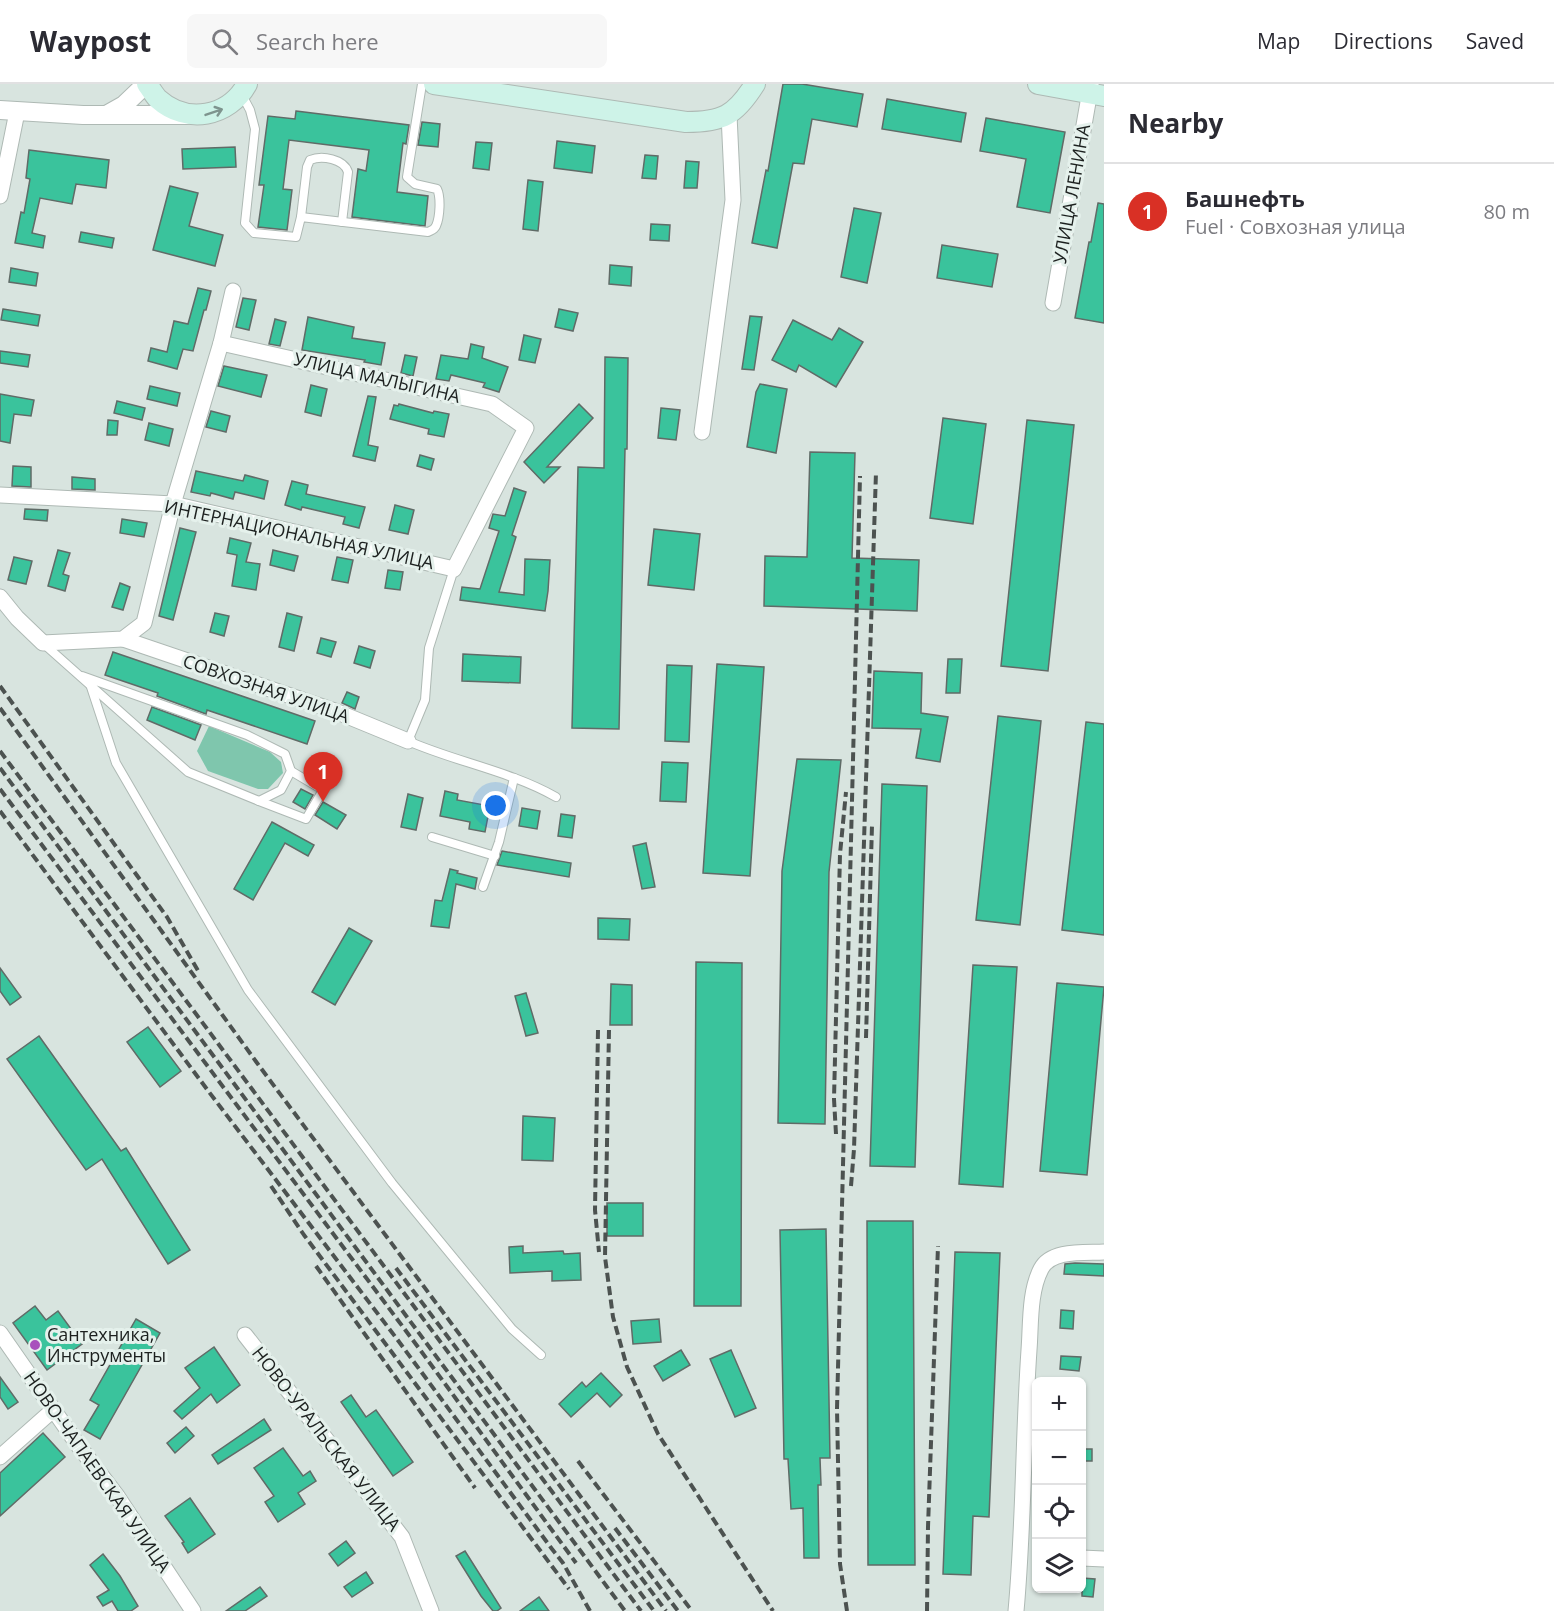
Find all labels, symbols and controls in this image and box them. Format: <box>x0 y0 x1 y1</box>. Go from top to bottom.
search box <box>187 14 607 68</box>
text: Waypost <box>30 22 151 60</box>
icon: search <box>208 25 241 58</box>
text: Search here <box>256 26 379 56</box>
text: Map <box>1257 27 1300 55</box>
text: Directions <box>1333 27 1433 55</box>
text: Saved <box>1466 27 1524 55</box>
one-way arrow <box>204 105 223 116</box>
text: Nearby <box>1128 105 1223 141</box>
street label: УЛИЦА ЛЕНИНА <box>1047 122 1095 265</box>
text: Башнефть <box>1185 183 1305 213</box>
text: 1 <box>1142 198 1153 225</box>
text: 80 m <box>1483 198 1530 225</box>
text: Fuel · Совхозная улица <box>1185 213 1406 240</box>
street label: УЛИЦА МАЛЫГИНА <box>292 346 463 408</box>
street label: ИНТЕРНАЦИОНАЛЬНАЯ УЛИЦА <box>162 494 437 574</box>
street label: СОВХОЗНАЯ УЛИЦА <box>180 648 353 728</box>
pin: 1 <box>304 752 342 802</box>
your location <box>481 791 510 820</box>
place label: Сантехника, Инструменты <box>47 1322 166 1367</box>
marker: Сантехника, Инструменты <box>28 1338 42 1352</box>
street label: НОВО-УРАЛЬСКАЯ УЛИЦА <box>247 1341 407 1536</box>
street label: НОВО-ЧАПАЕВСКАЯ УЛИЦА <box>19 1366 177 1577</box>
map controls <box>1032 1377 1086 1593</box>
button: + <box>1032 1377 1086 1431</box>
button: − <box>1032 1431 1086 1485</box>
button: locate <box>1032 1485 1086 1539</box>
button: layers <box>1032 1539 1086 1593</box>

